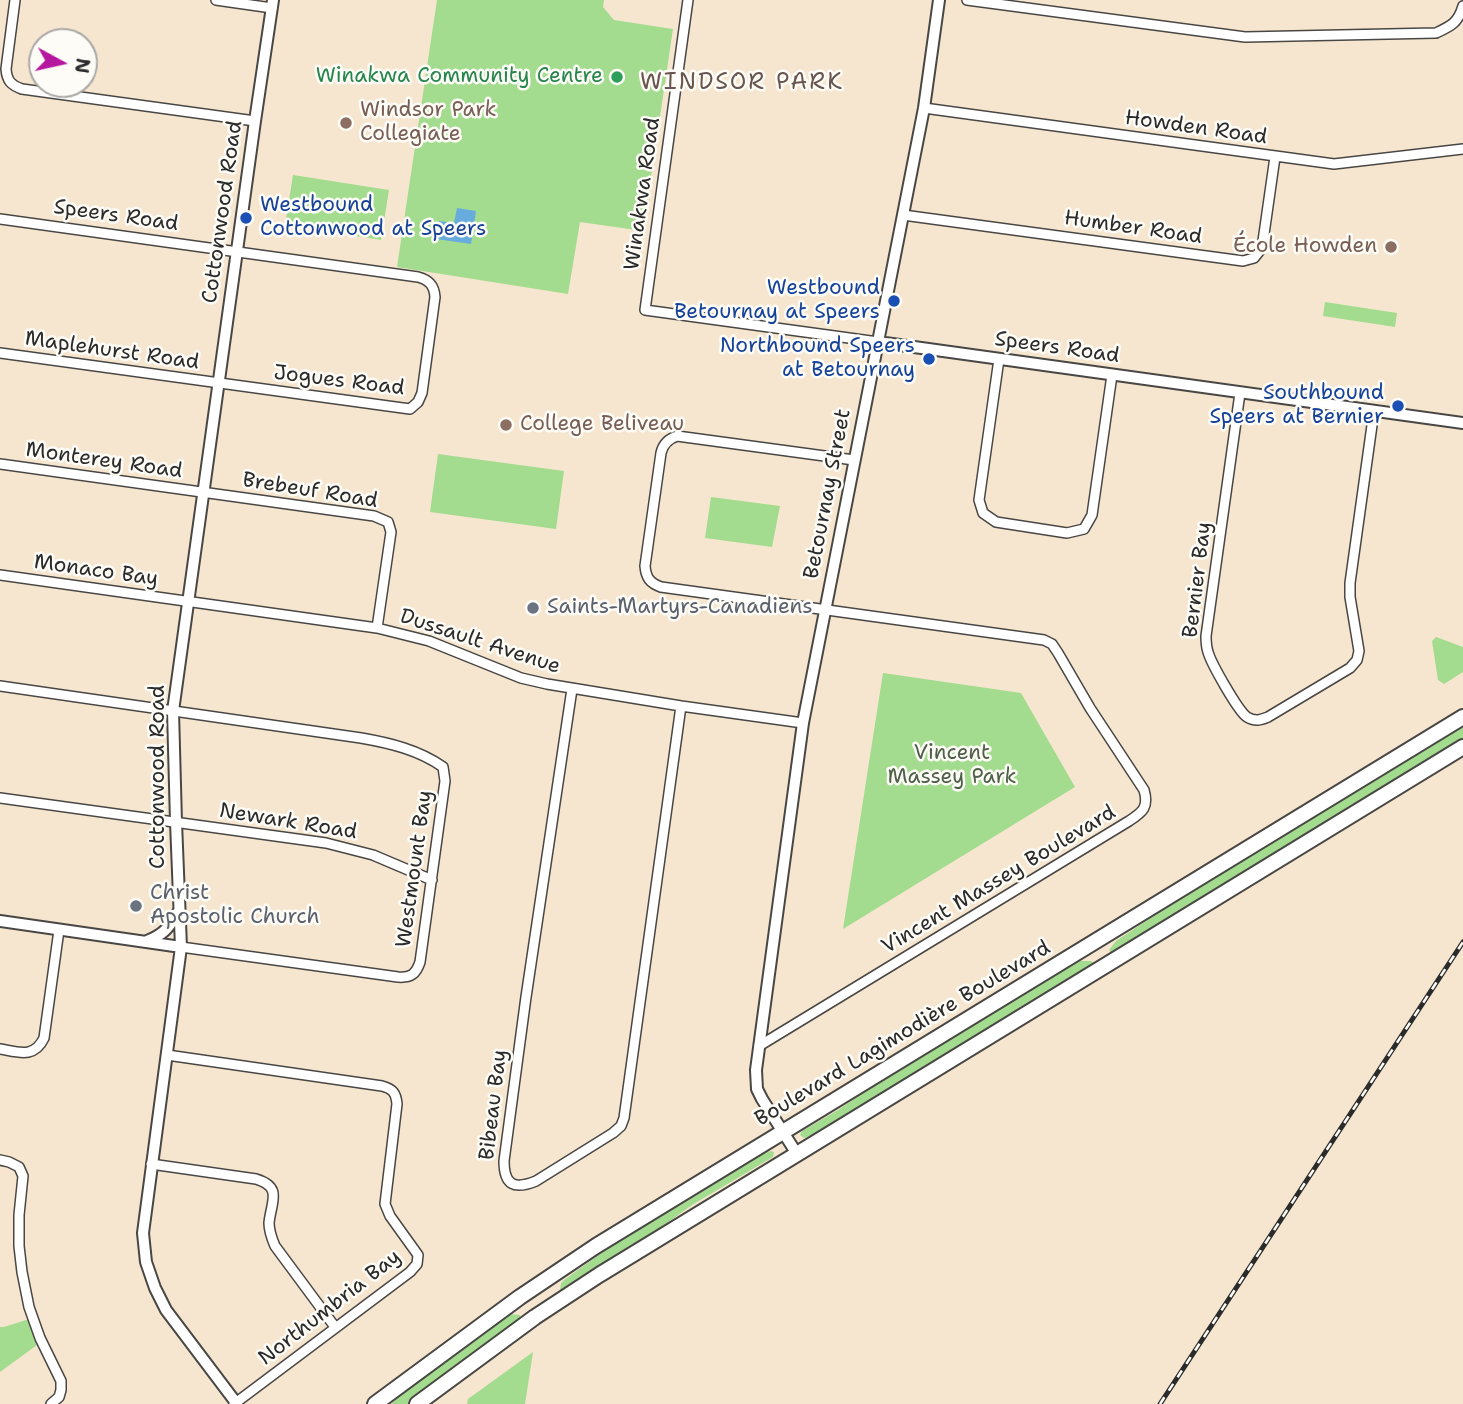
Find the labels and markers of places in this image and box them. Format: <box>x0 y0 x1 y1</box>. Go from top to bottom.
place label: Winakwa Community Centre <box>316 64 603 90</box>
marker: Winakwa Community Centre <box>609 69 625 85</box>
place label: Windsor Park Collegiate <box>360 98 496 148</box>
marker: Windsor Park Collegiate <box>338 115 354 131</box>
place label: Westbound Cottonwood at Speers <box>260 193 486 243</box>
marker: Westbound Cottonwood at Speers <box>238 210 254 226</box>
place label: École Howden <box>1233 234 1377 260</box>
marker: École Howden <box>1383 239 1399 255</box>
place label: Westbound Betournay at Speers <box>674 276 880 326</box>
marker: Westbound Betournay at Speers <box>886 293 902 309</box>
place label: Northbound Speers at Betournay <box>720 334 915 384</box>
marker: Northbound Speers at Betournay <box>921 351 937 367</box>
place label: Southbound Speers at Bernier <box>1209 381 1384 431</box>
marker: Southbound Speers at Bernier <box>1390 398 1406 414</box>
place label: College Beliveau <box>520 412 684 438</box>
marker: College Beliveau <box>498 417 514 433</box>
place label: Saints-Martyrs-Canadiens <box>547 595 813 621</box>
marker: Saints-Martyrs-Canadiens <box>525 600 541 616</box>
place label: Christ Apostolic Church <box>150 881 320 931</box>
marker: Christ Apostolic Church <box>128 898 144 914</box>

